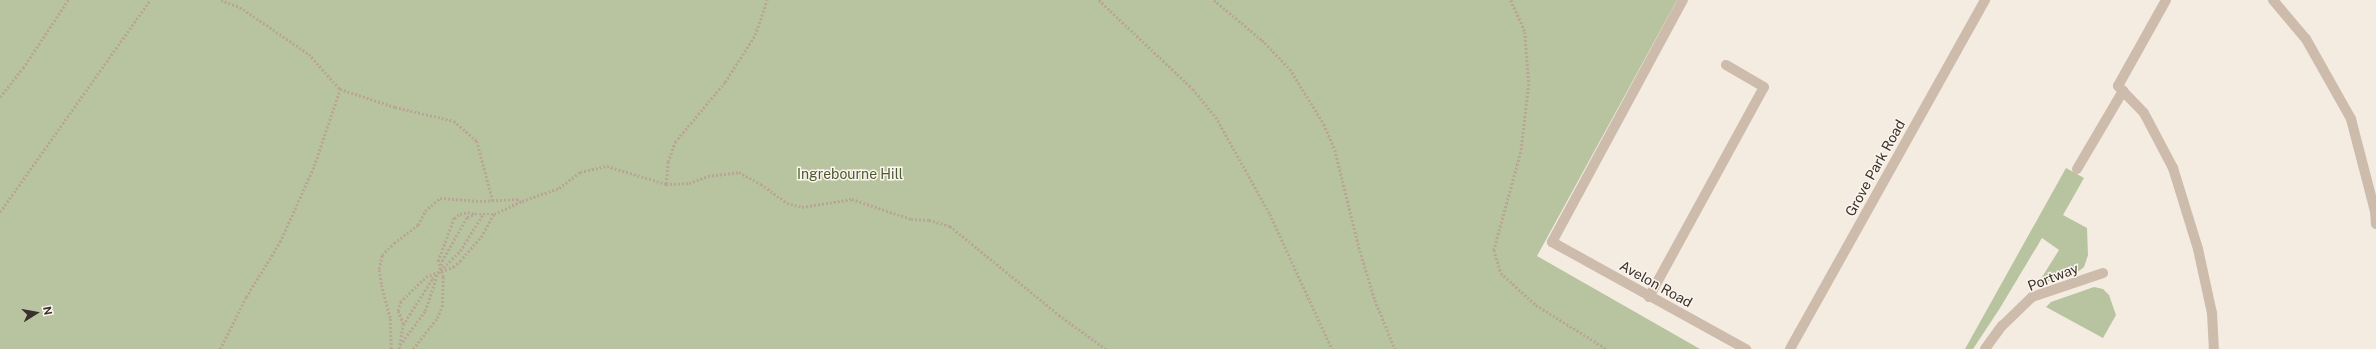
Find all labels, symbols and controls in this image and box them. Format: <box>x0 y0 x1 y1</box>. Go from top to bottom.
street label: Grove Park Road <box>1841 117 1909 219</box>
park label: Ingrebourne Hill <box>797 166 903 182</box>
street label: Avelon Road <box>1617 257 1695 311</box>
street label: Portway <box>2025 260 2081 294</box>
north arrow <box>16 293 56 333</box>
text: N <box>41 305 54 316</box>

